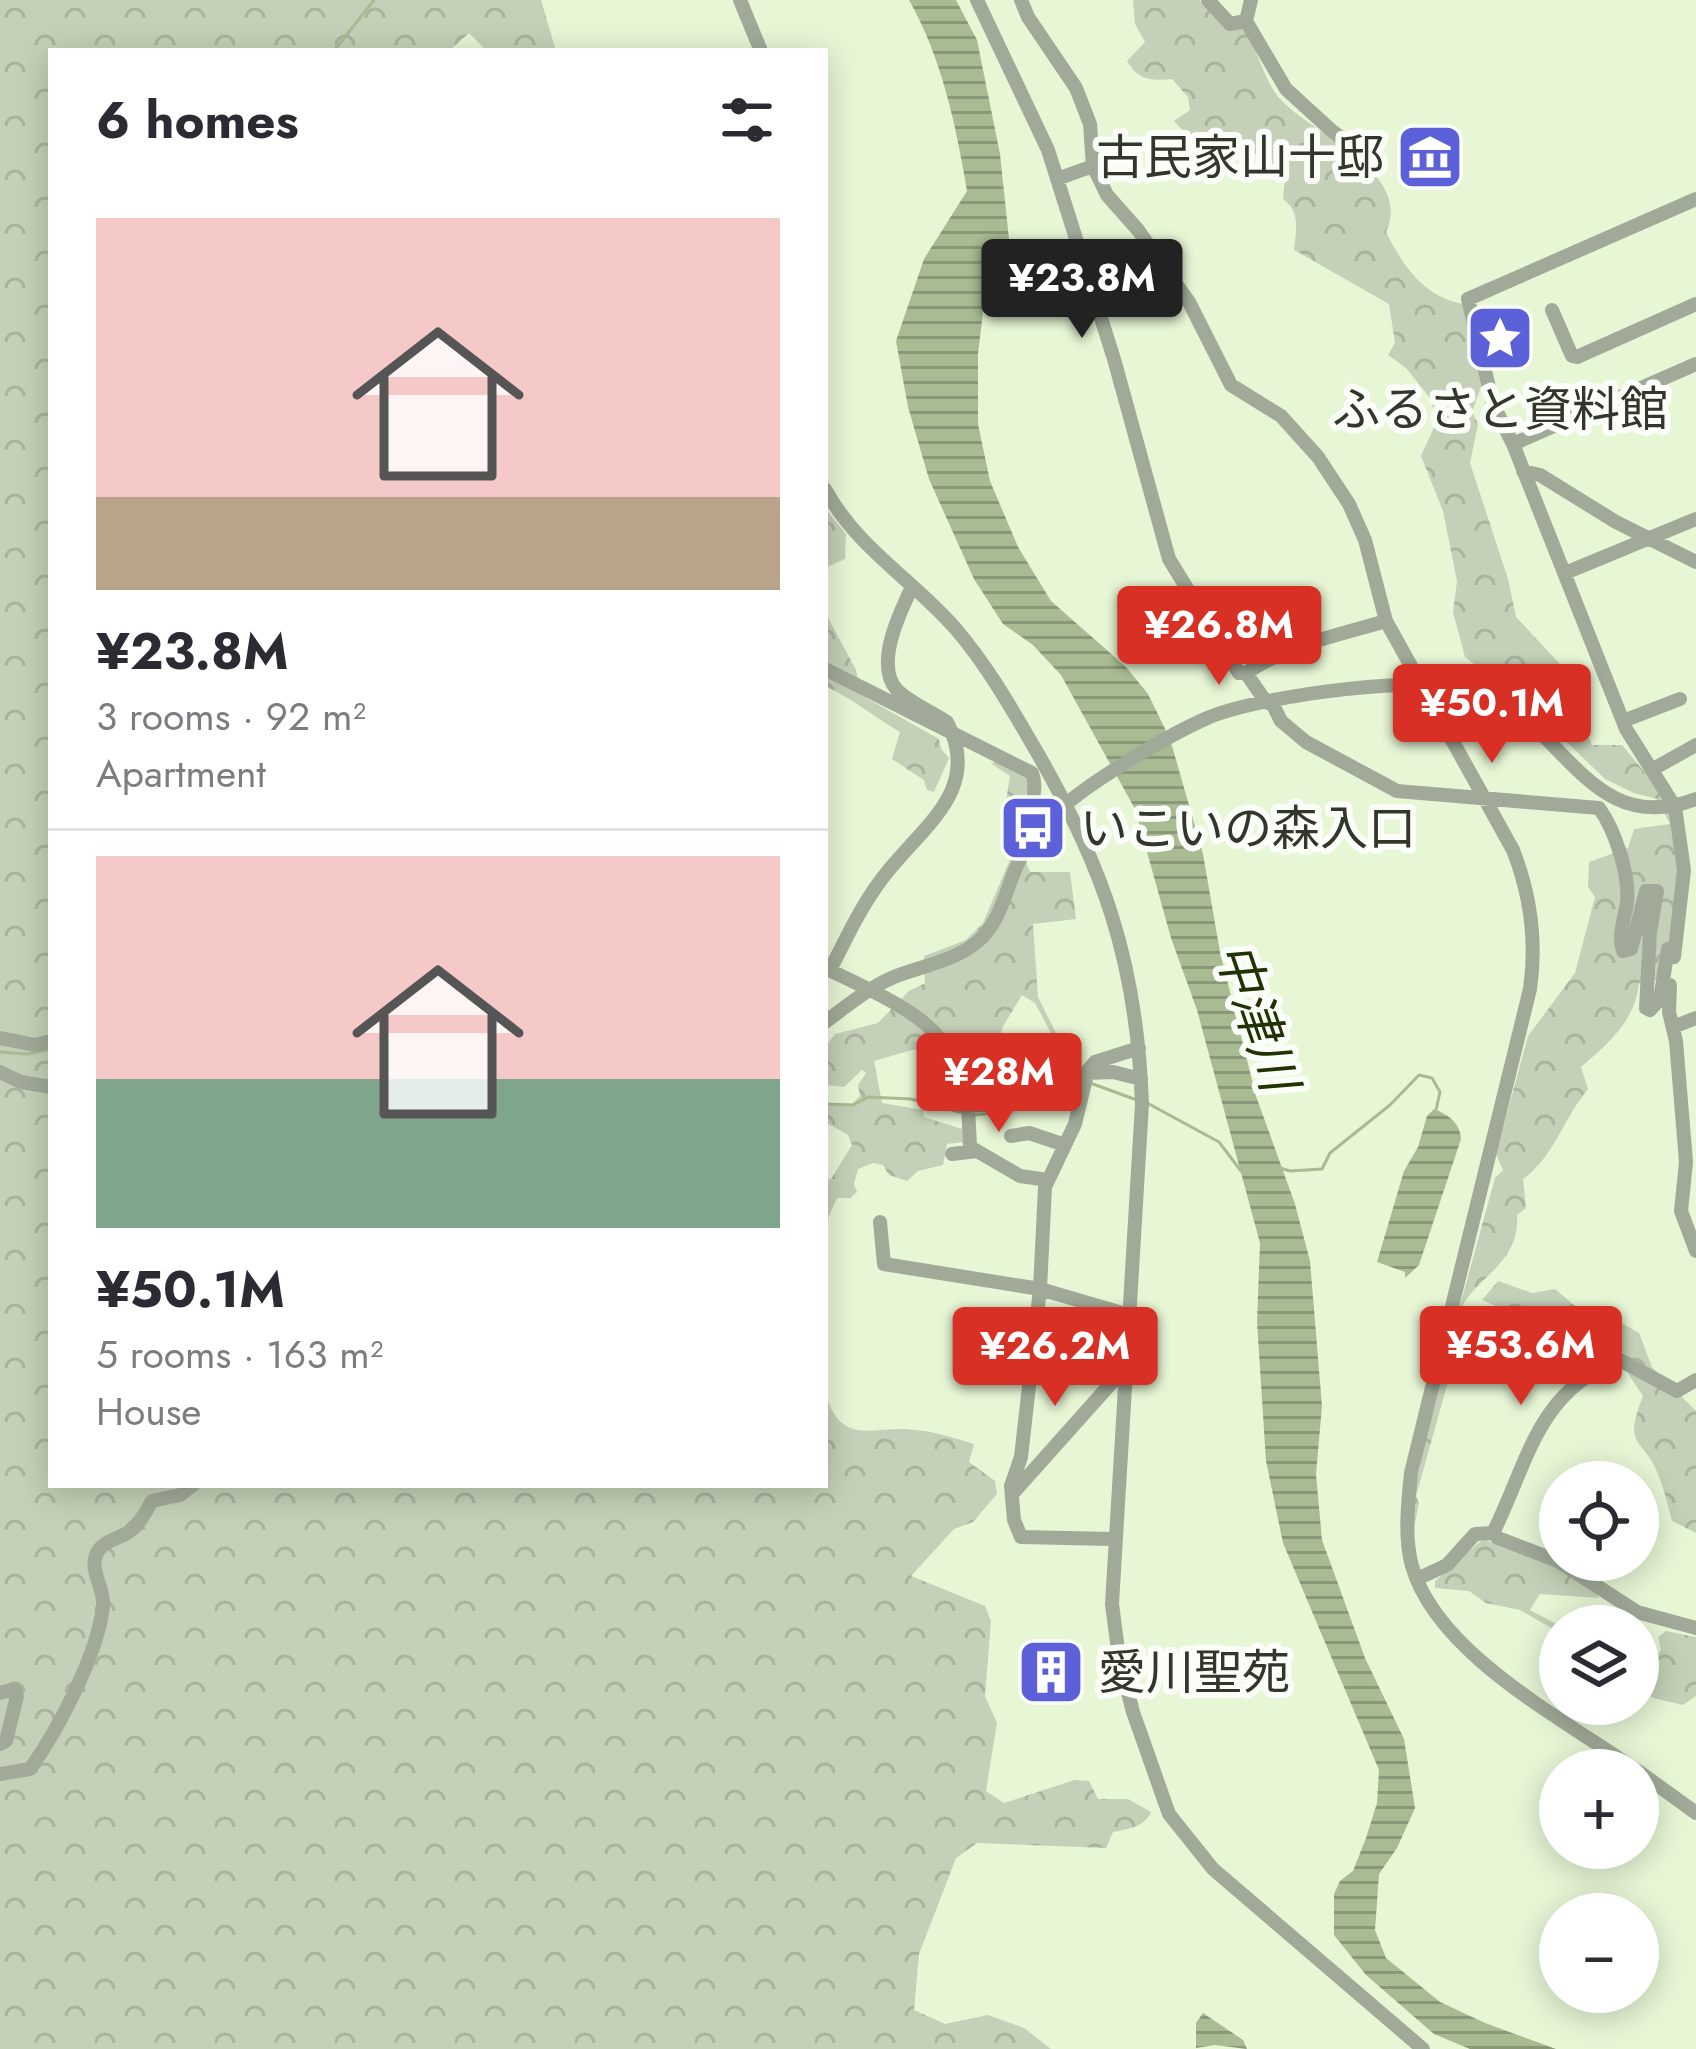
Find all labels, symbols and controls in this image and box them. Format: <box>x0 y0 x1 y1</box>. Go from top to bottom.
text: 6 homes <box>96 83 299 157</box>
icon: filters <box>714 87 780 153</box>
museum icon: 古民家山十邸 <box>1395 122 1465 192</box>
place label: 古民家山十邸 <box>1096 123 1384 192</box>
pin: ¥23.8M <box>984 239 1180 341</box>
text: ¥23.8M <box>1008 249 1156 306</box>
icon: home <box>330 296 546 512</box>
place icon: ふるさと資料館 <box>1465 303 1535 373</box>
place label: ふるさと資料館 <box>1332 375 1668 444</box>
pin: ¥26.8M <box>1121 586 1317 688</box>
text: ¥26.8M <box>1144 596 1294 653</box>
text: ¥23.8M <box>96 614 288 688</box>
pin: ¥50.1M <box>1394 664 1590 766</box>
text: ¥50.1M <box>1420 674 1564 731</box>
text: 3 rooms · 92 m² <box>96 688 366 745</box>
text: Apartment <box>96 745 266 802</box>
bus stop icon: いこいの森入口 <box>998 793 1068 863</box>
place label: いこいの森入口 <box>1080 794 1416 863</box>
water label: 中津川 <box>1197 932 1319 1105</box>
icon: home <box>330 934 546 1150</box>
pin: ¥28M <box>928 1033 1070 1135</box>
text: ¥28M <box>944 1043 1054 1100</box>
text: ¥50.1M <box>96 1252 285 1326</box>
pin: ¥53.6M <box>1423 1306 1619 1408</box>
pin: ¥26.2M <box>957 1307 1153 1409</box>
text: ¥53.6M <box>1447 1316 1595 1373</box>
text: ¥26.2M <box>980 1317 1130 1374</box>
text: 5 rooms · 163 m² <box>96 1326 383 1383</box>
text: House <box>96 1383 201 1440</box>
map controls <box>1539 1461 1659 2013</box>
button: locate <box>1539 1461 1659 1581</box>
button: layers <box>1539 1605 1659 1725</box>
building icon: 愛川聖苑 <box>1016 1637 1086 1707</box>
place label: 愛川聖苑 <box>1098 1638 1290 1707</box>
button: + <box>1539 1749 1659 1869</box>
button: − <box>1539 1893 1659 2013</box>

